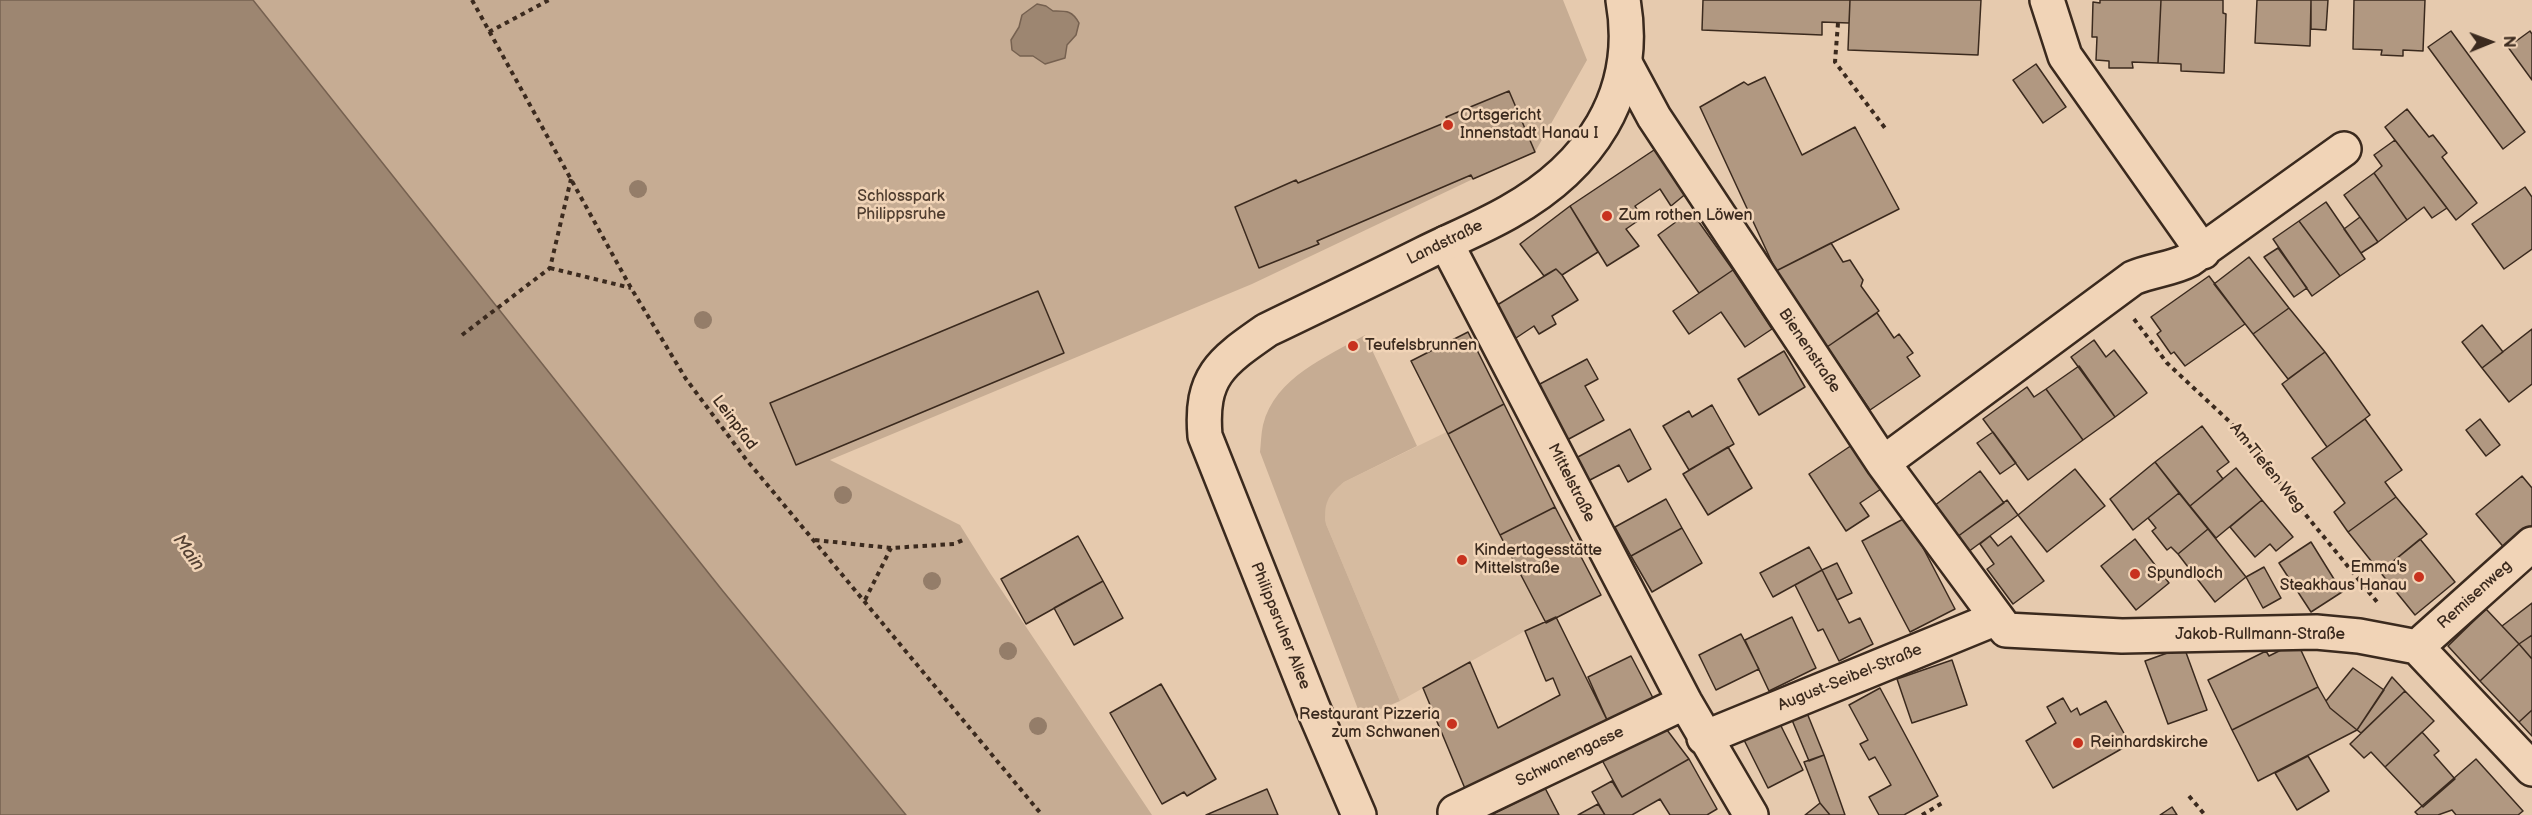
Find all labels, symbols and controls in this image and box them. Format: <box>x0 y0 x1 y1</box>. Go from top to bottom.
north arrow <box>2460 12 2520 72</box>
text: N <box>2499 35 2518 48</box>
place label: Ortsgericht Innenstadt Hanau I <box>1460 106 1598 144</box>
marker: Ortsgericht Innenstadt Hanau I <box>1441 118 1455 132</box>
park label: Schlosspark Philippsruhe <box>856 187 946 225</box>
place label: Zum rothen Löwen <box>1619 206 1753 226</box>
marker: Zum rothen Löwen <box>1600 209 1614 223</box>
street label: Landstraße <box>1404 216 1486 270</box>
street label: Bienenstraße <box>1774 305 1844 397</box>
place label: Teufelsbrunnen <box>1365 336 1477 356</box>
marker: Teufelsbrunnen <box>1346 339 1360 353</box>
street label: Leinpfad <box>707 392 761 454</box>
street label: Am Tiefen Weg <box>2225 420 2309 516</box>
street label: Mittelstraße <box>1543 440 1599 526</box>
water label: Main <box>168 531 208 575</box>
place label: Kindertagesstätte Mittelstraße <box>1474 541 1602 579</box>
marker: Kindertagesstätte Mittelstraße <box>1455 553 1469 567</box>
street label: Remisenweg <box>2434 557 2516 633</box>
place label: Emma's Steakhaus Hanau <box>2280 558 2407 596</box>
street label: Philippsruher Allee <box>1246 560 1314 692</box>
place label: Spundloch <box>2147 564 2223 584</box>
marker: Spundloch <box>2128 567 2142 581</box>
marker: Emma's Steakhaus Hanau <box>2412 570 2426 584</box>
street label: Jakob-Rullmann-Straße <box>2175 625 2345 645</box>
street label: August-Seibel-Straße <box>1775 640 1925 716</box>
place label: Restaurant Pizzeria zum Schwanen <box>1299 705 1440 743</box>
marker: Restaurant Pizzeria zum Schwanen <box>1445 717 1459 731</box>
street label: Schwanengasse <box>1513 723 1627 791</box>
place label: Reinhardskirche <box>2090 733 2208 753</box>
marker: Reinhardskirche <box>2071 736 2085 750</box>

